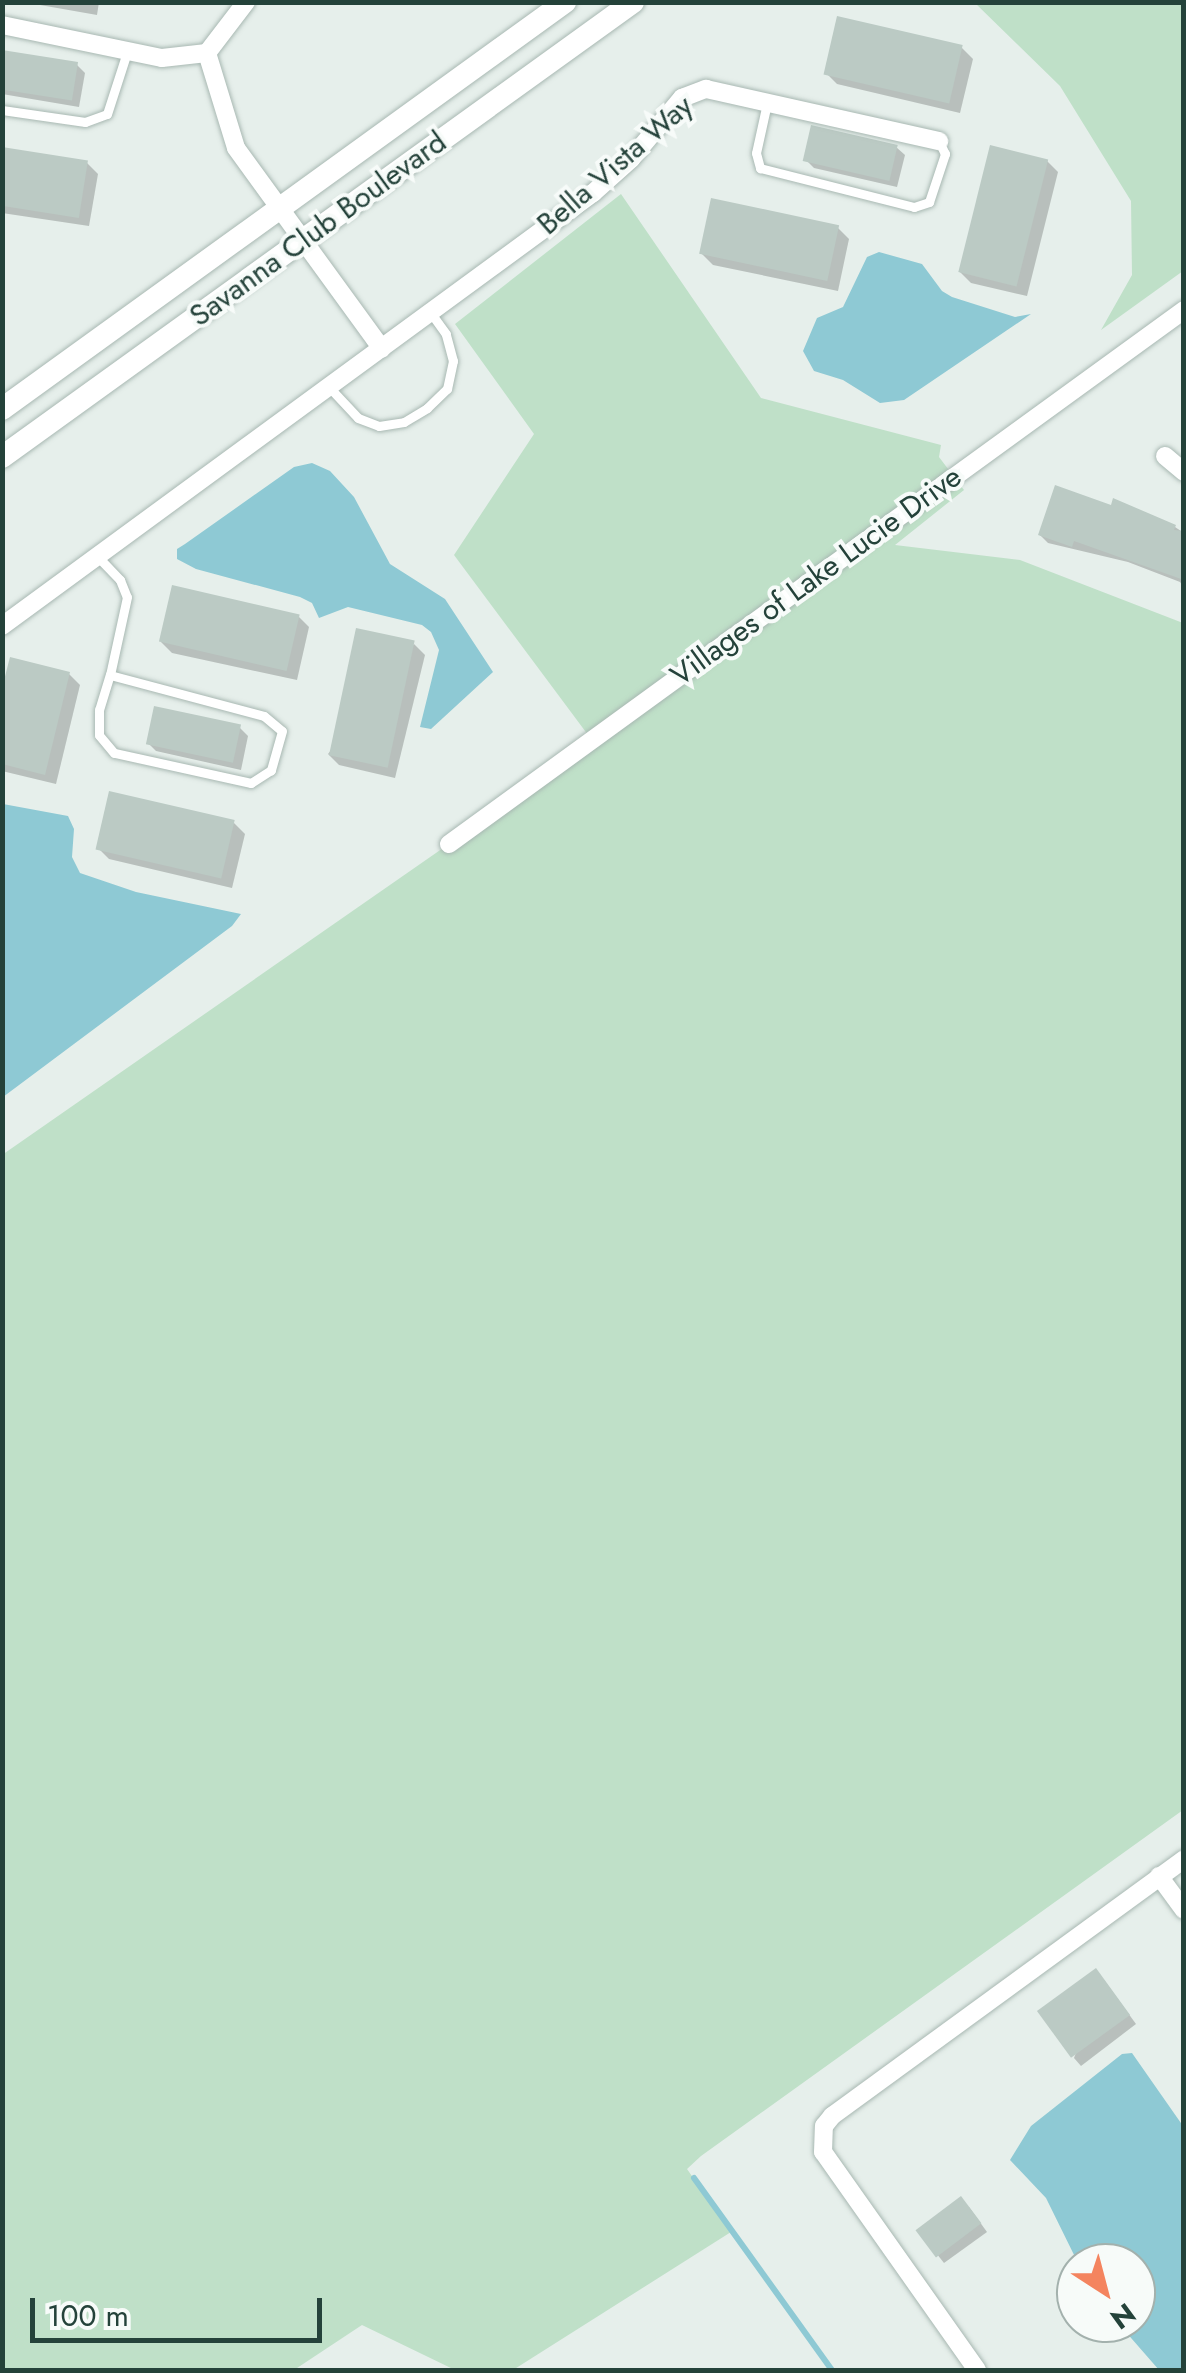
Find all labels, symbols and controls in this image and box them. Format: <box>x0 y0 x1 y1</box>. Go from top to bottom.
street label: Bella Vista Way <box>530 88 700 242</box>
street label: Savanna Club Boulevard <box>183 124 453 334</box>
street label: Villages of Lake Lucie Drive <box>664 458 968 694</box>
north arrow <box>1056 2243 1156 2343</box>
scale bar <box>35 2278 328 2340</box>
text: N <box>1102 2293 1144 2339</box>
text: 100 m <box>47 2294 129 2337</box>

